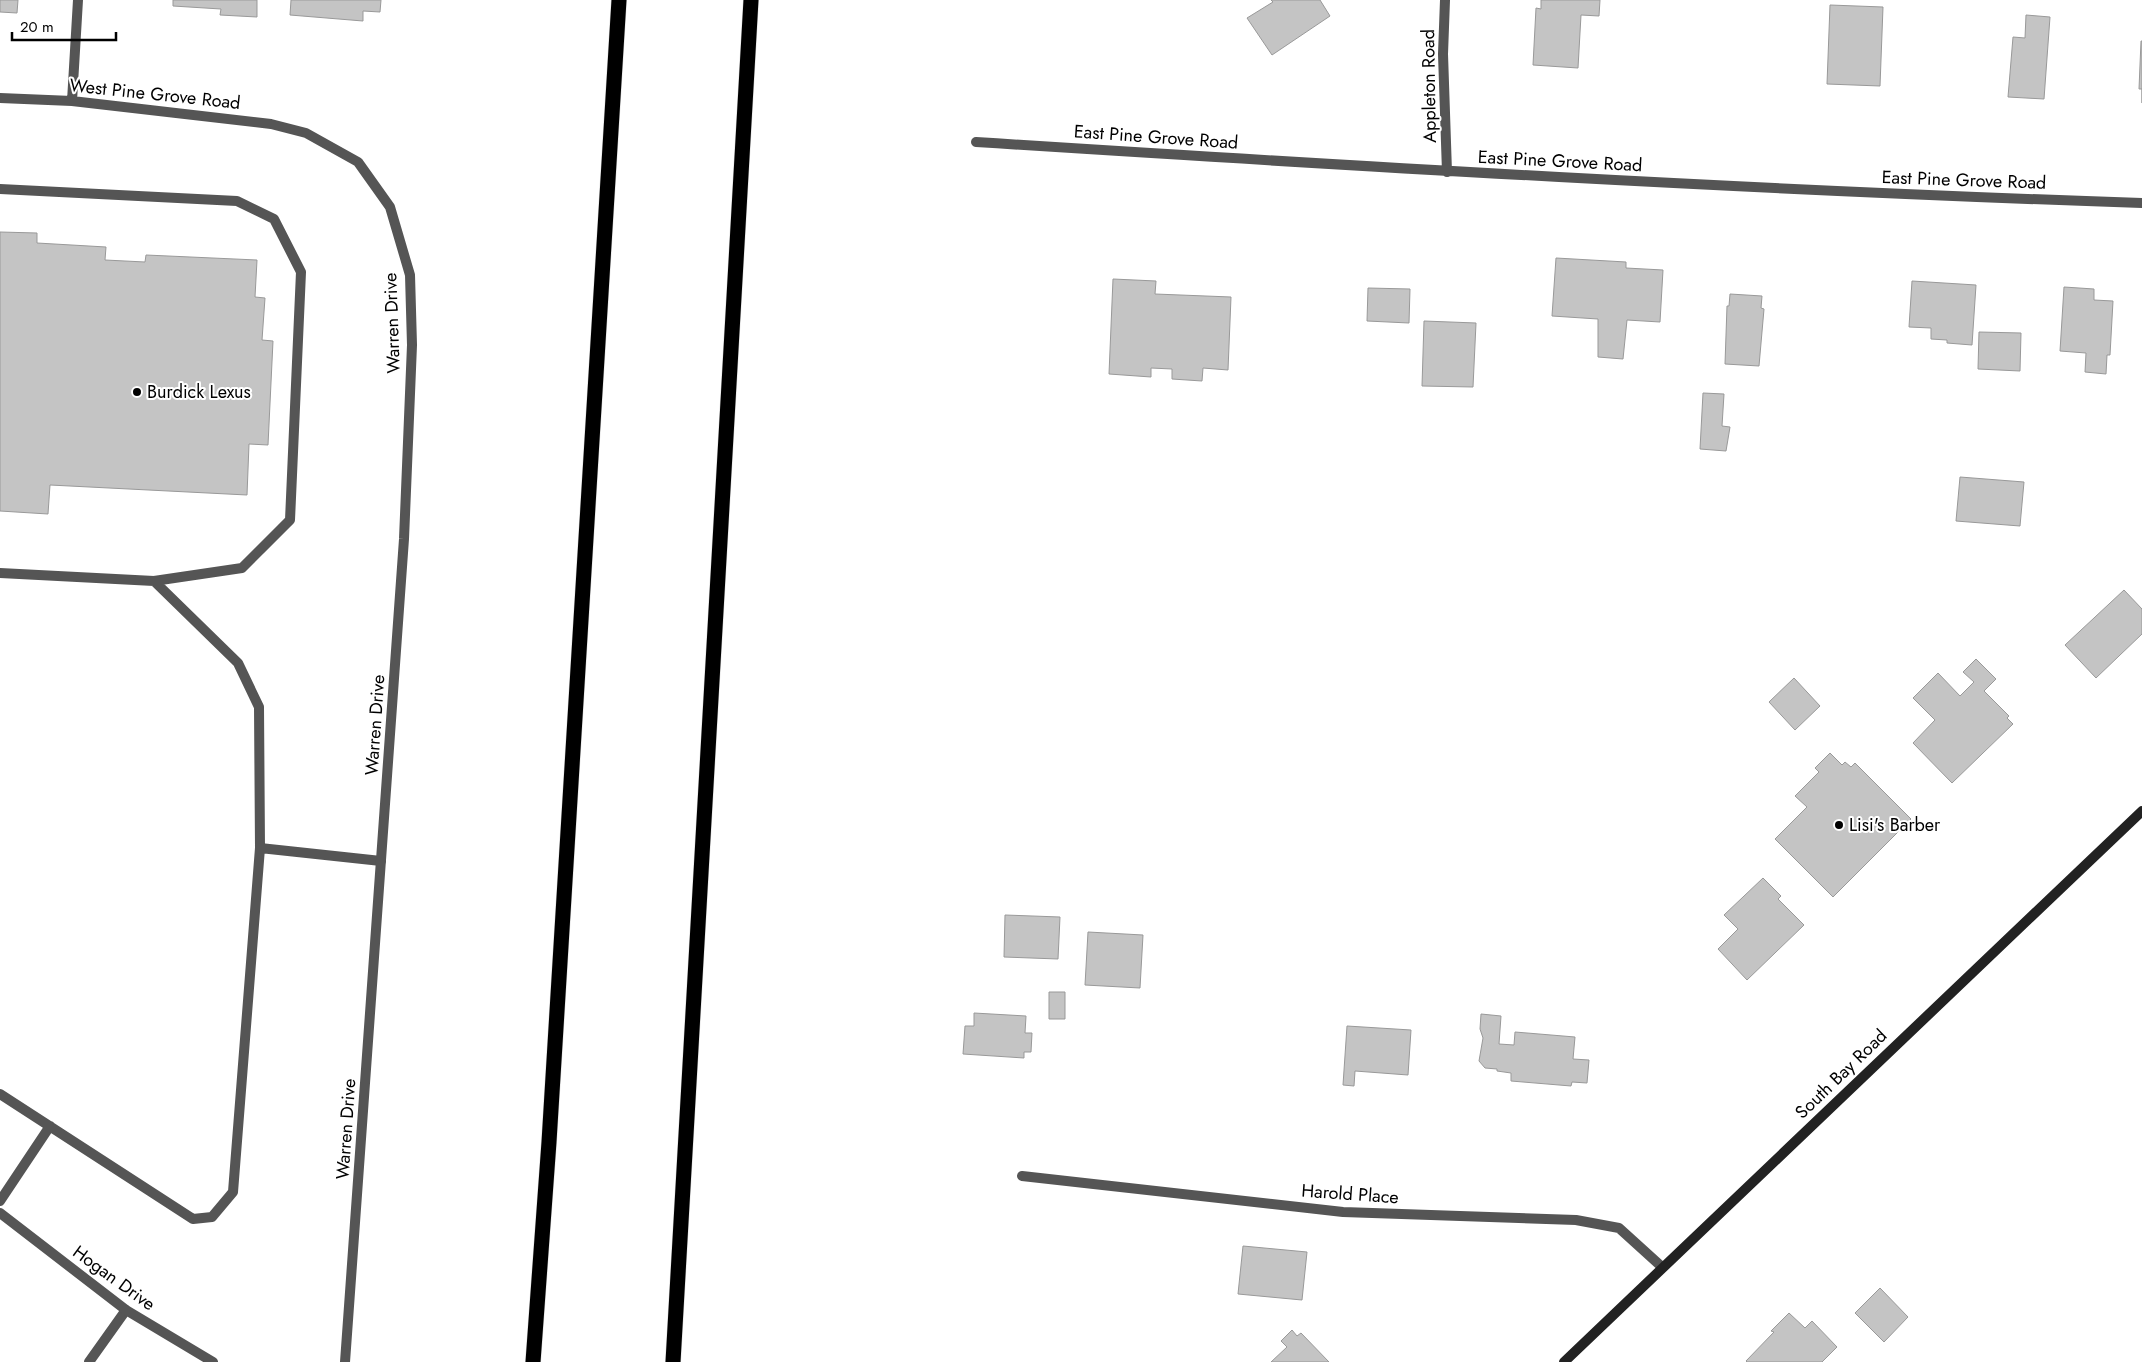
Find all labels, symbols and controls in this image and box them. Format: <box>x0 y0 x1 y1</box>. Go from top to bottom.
scale bar <box>12 10 116 42</box>
text: 20 m <box>20 16 54 38</box>
street label: Appleton Road <box>1415 29 1443 143</box>
street label: West Pine Grove Road <box>68 72 242 116</box>
street label: East Pine Grove Road <box>1073 118 1239 156</box>
street label: East Pine Grove Road <box>1477 144 1643 178</box>
street label: East Pine Grove Road <box>1881 164 2047 196</box>
street label: Warren Drive <box>377 272 407 374</box>
place label: Burdick Lexus <box>147 379 251 405</box>
marker: Burdick Lexus <box>131 386 143 398</box>
street label: Warren Drive <box>359 674 391 776</box>
place label: Lisi's Barber <box>1849 812 1941 838</box>
marker: Lisi's Barber <box>1833 819 1845 831</box>
street label: South Bay Road <box>1789 1023 1893 1125</box>
street label: Warren Drive <box>330 1078 362 1180</box>
street label: Harold Place <box>1300 1178 1400 1210</box>
street label: Hogan Drive <box>67 1239 161 1317</box>

